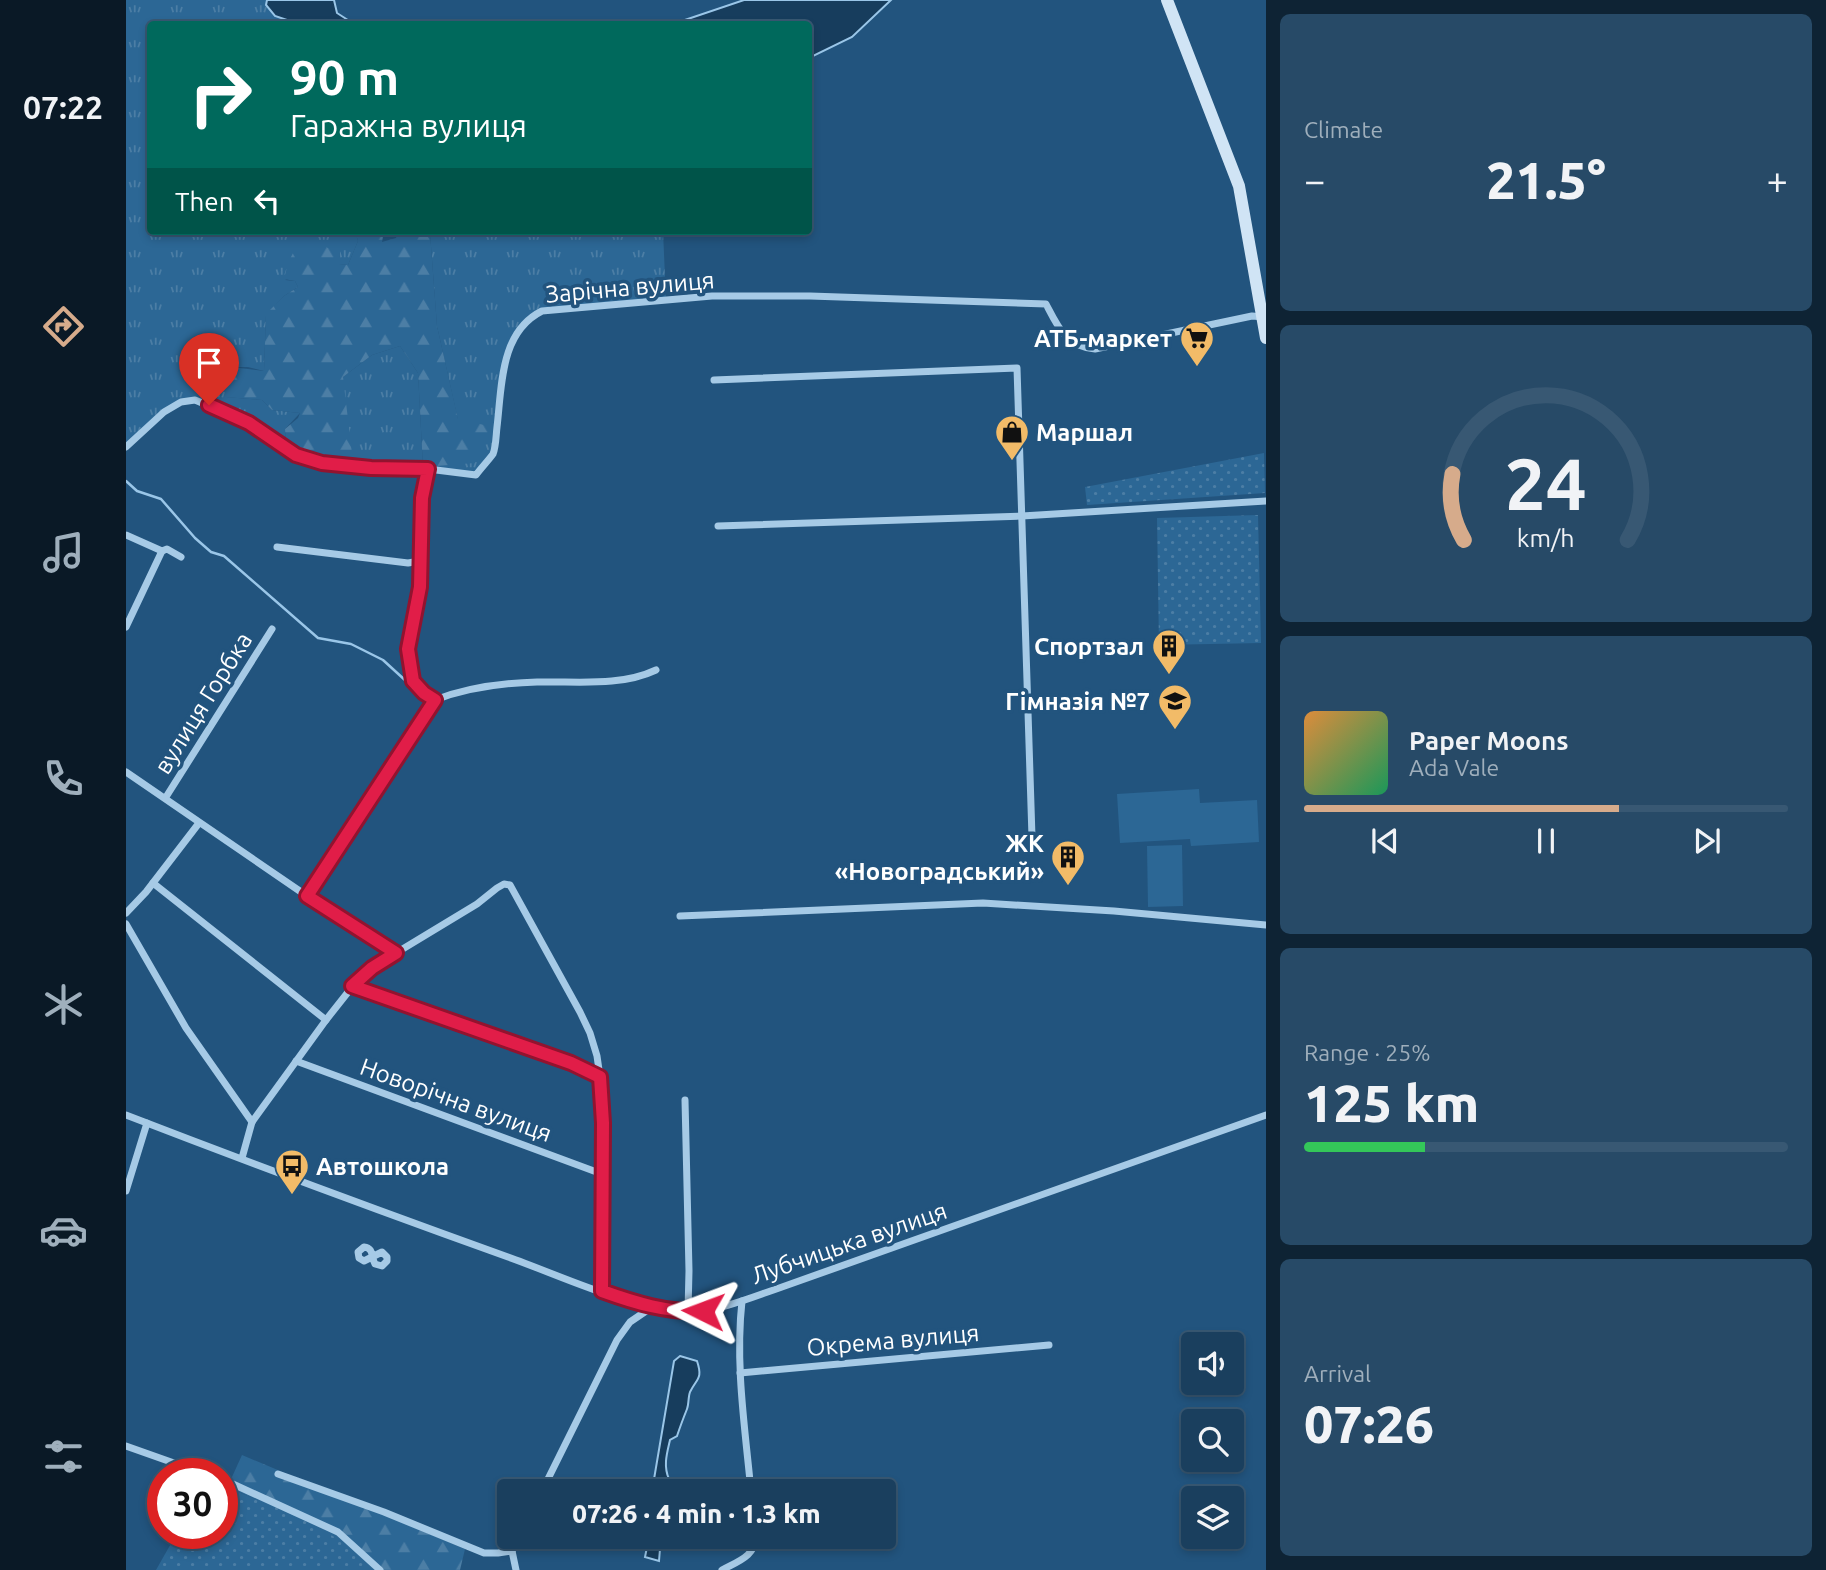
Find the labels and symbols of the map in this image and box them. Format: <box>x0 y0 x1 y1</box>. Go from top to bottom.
street label: Зарічна вулиця <box>544 266 716 308</box>
supermarket icon: АТБ-маркет <box>1178 319 1216 368</box>
place label: АТБ-маркет <box>1034 325 1172 352</box>
pin <box>179 333 239 405</box>
shop icon: Маршал <box>993 413 1031 462</box>
place label: Маршал <box>1036 419 1133 446</box>
street label: вулиця Горбка <box>149 627 257 779</box>
building icon: Спортзал <box>1150 627 1188 676</box>
place label: Спортзал <box>1034 633 1144 660</box>
school or university icon: Гімназія №7 <box>1156 682 1194 731</box>
place label: Гімназія №7 <box>1005 688 1150 715</box>
place label: ЖК «Новоградський» <box>835 830 1044 885</box>
building icon: ЖК «Новоградський» <box>1049 838 1087 887</box>
street label: Новорічна вулиця <box>357 1053 555 1147</box>
bus stop icon: Автошкола <box>273 1147 311 1196</box>
place label: Автошкола <box>316 1153 449 1180</box>
street label: Лубчицька вулиця <box>748 1197 950 1289</box>
position arrow <box>666 1274 740 1348</box>
street label: Окрема вулиця <box>806 1319 980 1361</box>
speed limit sign: 30 <box>147 1458 238 1549</box>

